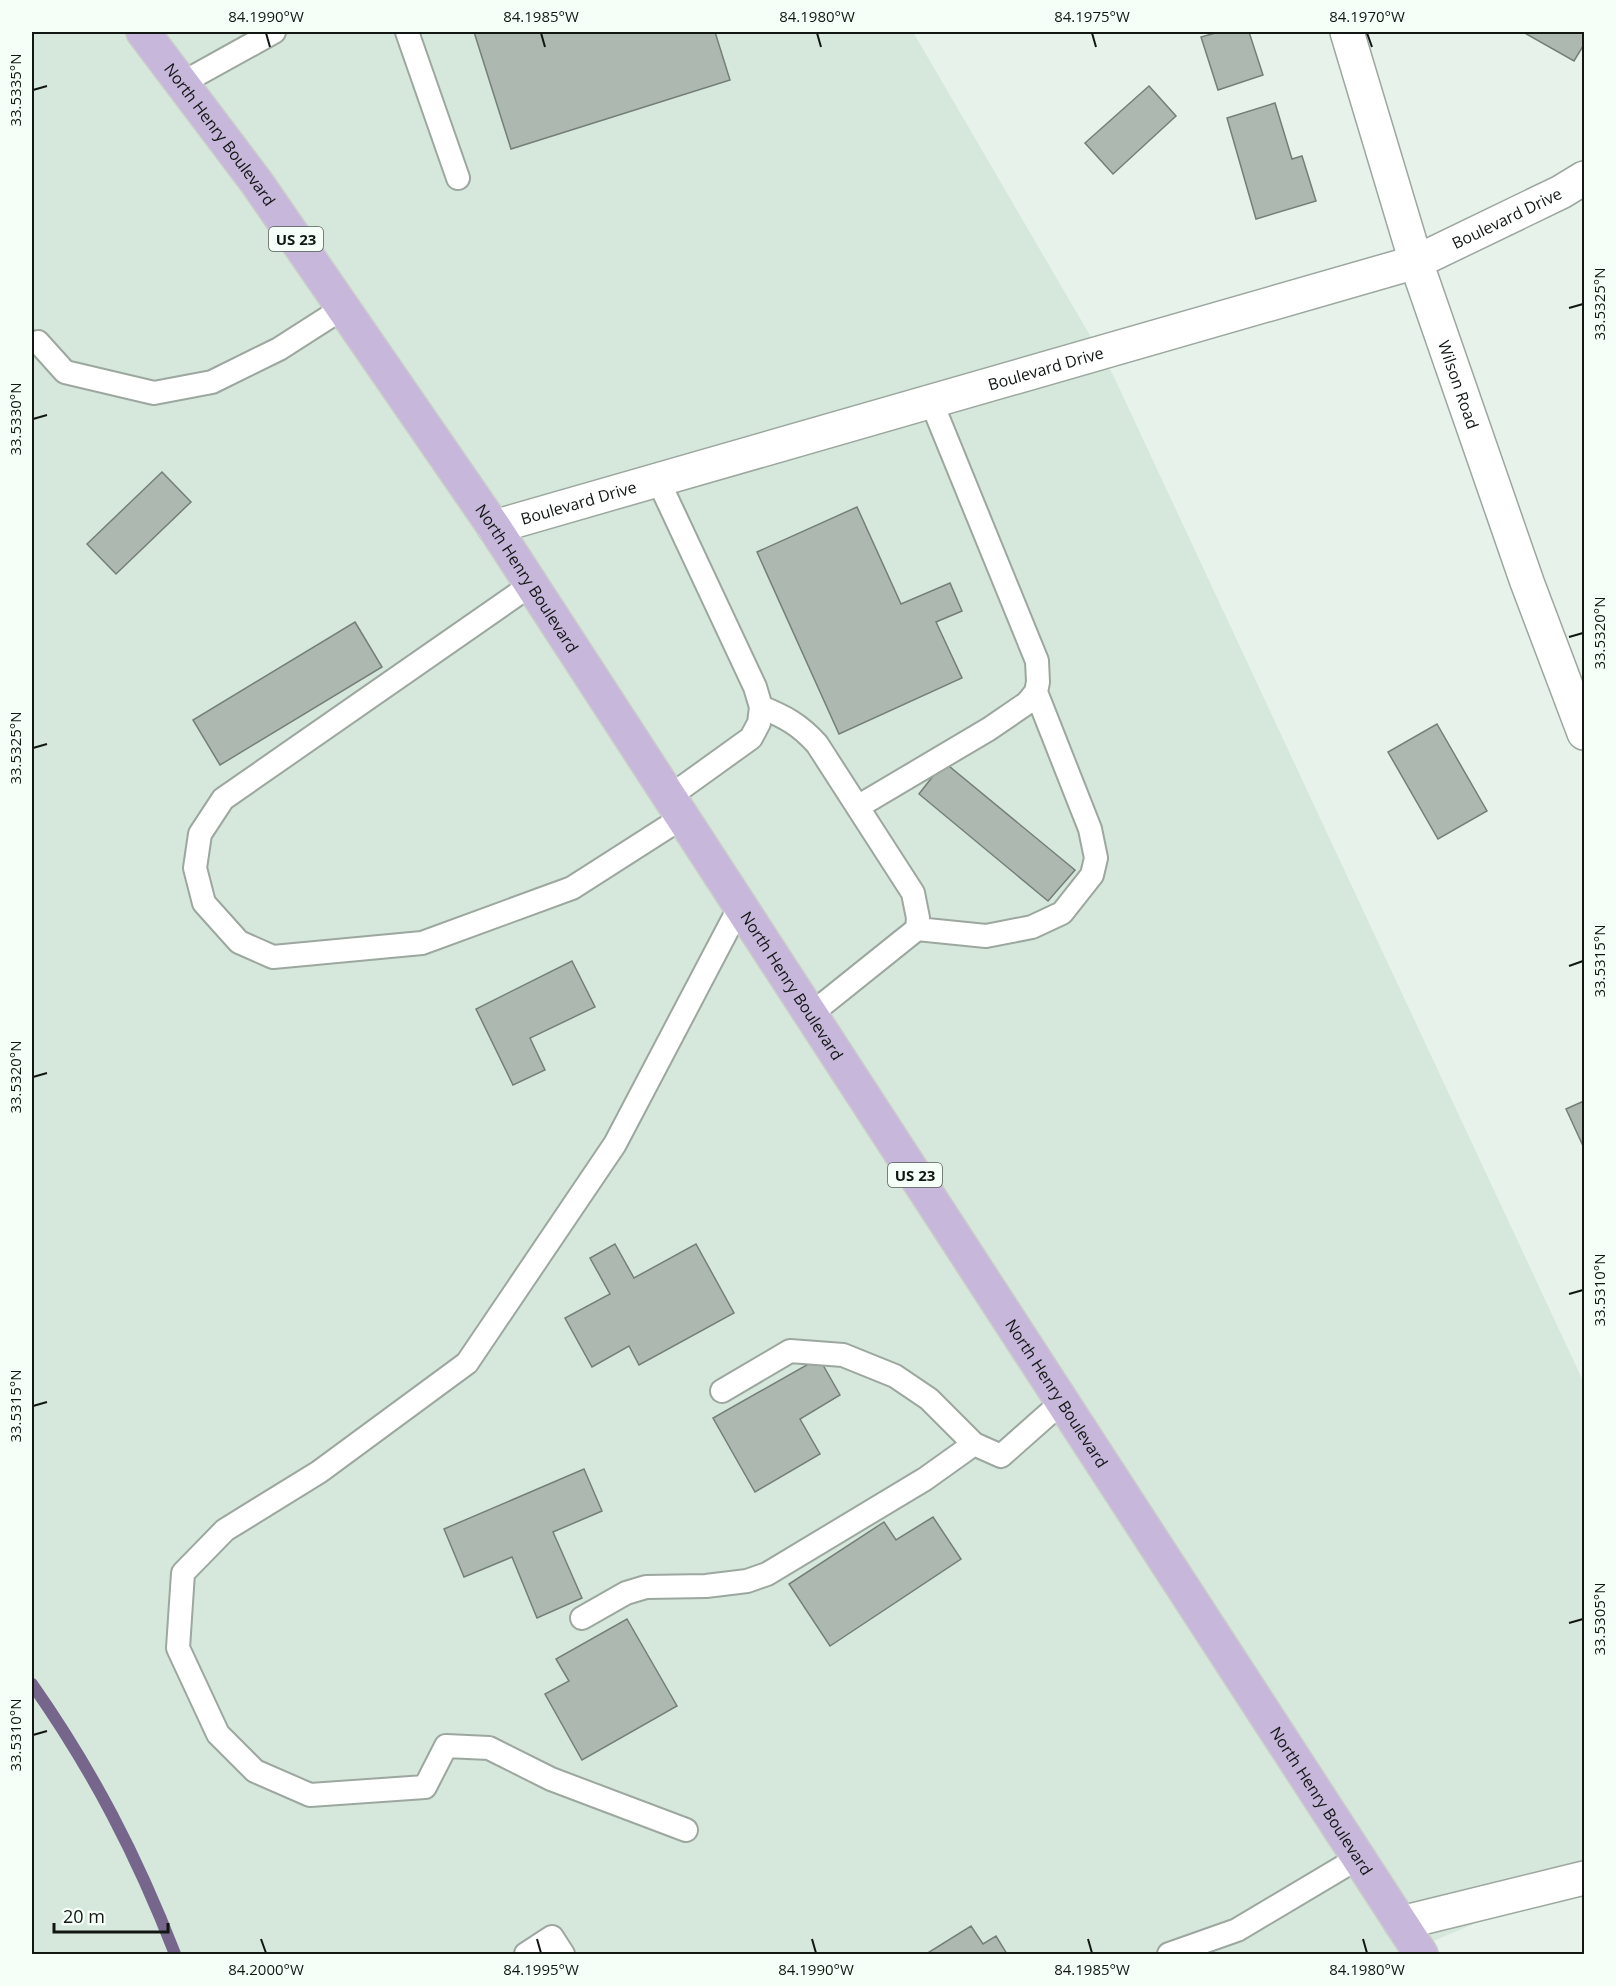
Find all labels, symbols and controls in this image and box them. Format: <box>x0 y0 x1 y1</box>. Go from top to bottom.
text: 84.1990°W <box>228 6 304 26</box>
text: 84.1985°W <box>503 6 579 26</box>
text: 84.1980°W <box>779 6 855 26</box>
text: 84.1975°W <box>1054 6 1130 26</box>
text: 84.1970°W <box>1329 6 1405 26</box>
text: 33.5335°N <box>5 53 25 127</box>
street label: North Henry Boulevard <box>159 58 280 210</box>
street label: Boulevard Drive <box>1448 182 1565 254</box>
road number: US 23 <box>269 227 323 251</box>
text: 33.5325°N <box>1589 267 1609 341</box>
street label: Wilson Road <box>1433 338 1484 432</box>
street label: Boulevard Drive <box>985 341 1106 396</box>
text: 33.5330°N <box>5 382 25 456</box>
street label: Boulevard Drive <box>518 476 639 530</box>
street label: North Henry Boulevard <box>470 500 584 657</box>
text: 33.5320°N <box>1589 596 1609 670</box>
text: 33.5325°N <box>5 711 25 785</box>
street label: North Henry Boulevard <box>736 907 848 1064</box>
text: 33.5315°N <box>1589 924 1609 998</box>
text: 33.5320°N <box>5 1040 25 1114</box>
road number: US 23 <box>888 1163 942 1187</box>
text: 33.5310°N <box>1589 1253 1609 1327</box>
street label: North Henry Boulevard <box>1000 1315 1113 1472</box>
text: 33.5315°N <box>5 1369 25 1443</box>
text: 33.5305°N <box>1589 1582 1609 1656</box>
text: 33.5310°N <box>5 1698 25 1772</box>
street label: North Henry Boulevard <box>1265 1722 1378 1880</box>
scale bar <box>54 1896 168 1934</box>
text: 20 m <box>63 1904 105 1928</box>
text: 84.2000°W <box>228 1959 304 1979</box>
text: 84.1995°W <box>503 1959 579 1979</box>
text: 84.1990°W <box>778 1959 854 1979</box>
text: 84.1985°W <box>1054 1959 1130 1979</box>
text: 84.1980°W <box>1329 1959 1405 1979</box>

